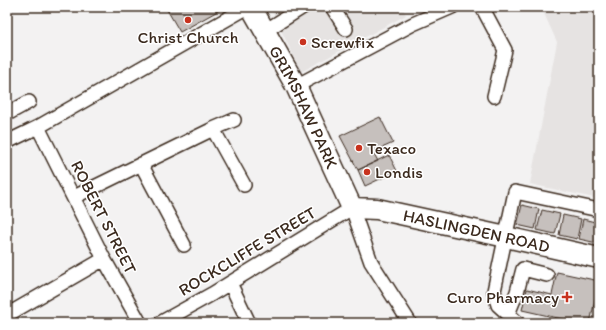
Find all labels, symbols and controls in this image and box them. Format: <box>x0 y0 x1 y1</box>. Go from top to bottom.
marker: Christ Church <box>183 15 193 25</box>
place label: Christ Church <box>137 27 239 47</box>
place label: Screwfix <box>311 32 374 52</box>
marker: Screwfix <box>298 37 308 47</box>
street label: GRIMSHAW PARK <box>265 42 342 171</box>
place label: Texaco <box>367 138 416 158</box>
marker: Texaco <box>354 143 364 153</box>
street label: ROBERT STREET <box>67 157 141 277</box>
place label: Londis <box>375 162 423 182</box>
marker: Londis <box>362 167 372 177</box>
street label: ROCKCLIFFE STREET <box>175 202 320 300</box>
street label: HASLINGDEN ROAD <box>401 205 552 257</box>
place label: Curo Pharmacy <box>447 287 559 307</box>
marker: Curo Pharmacy <box>562 292 572 302</box>

